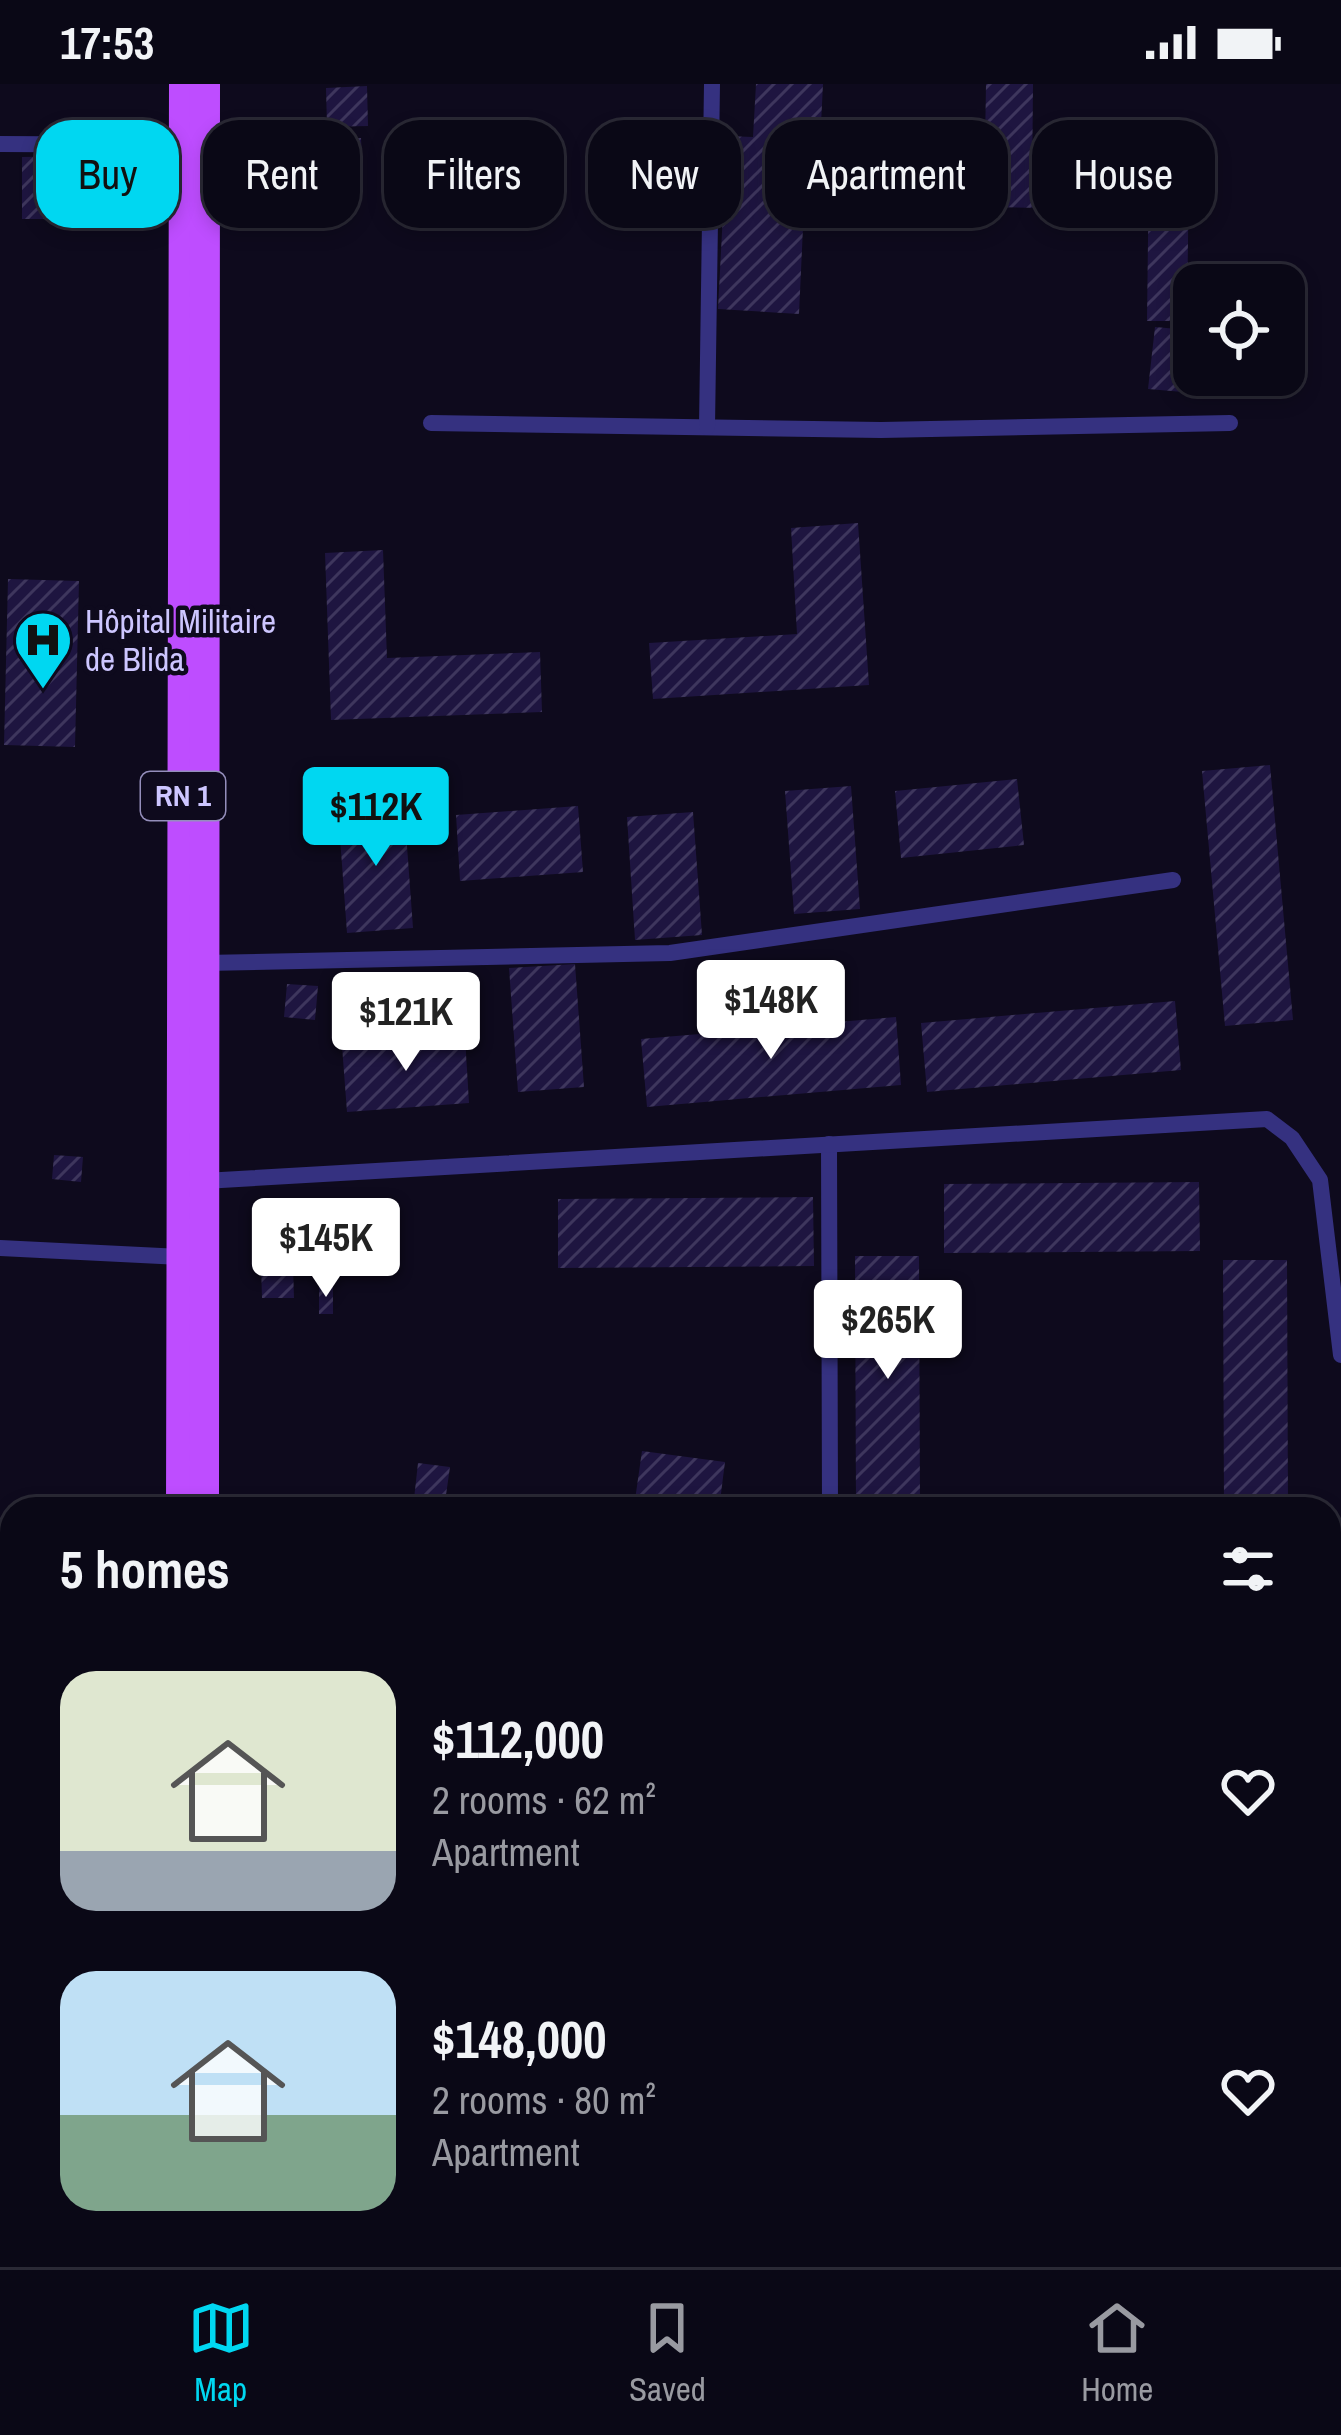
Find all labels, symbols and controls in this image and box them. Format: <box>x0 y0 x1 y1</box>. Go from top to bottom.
text: 17:53 <box>60 12 154 73</box>
chip: Buy <box>36 120 179 228</box>
chip: Rent <box>203 120 360 228</box>
chip: Filters <box>384 120 564 228</box>
chip: New <box>588 120 741 228</box>
chip: Apartment <box>765 120 1008 228</box>
chip: House <box>1032 120 1215 228</box>
map controls <box>1173 264 1305 396</box>
button: locate <box>1173 264 1305 396</box>
place label: Hôpital Militaire de Blida <box>85 599 276 681</box>
hospital icon: Hôpital Militaire de Blida <box>12 609 74 691</box>
pin: $112K <box>292 767 460 869</box>
road number: RN 1 <box>141 772 225 820</box>
text: $112K <box>330 780 422 832</box>
pin: $148K <box>687 960 855 1062</box>
pin: $121K <box>322 972 490 1074</box>
text: $148K <box>724 973 818 1025</box>
text: $121K <box>359 985 453 1037</box>
pin: $145K <box>242 1198 410 1300</box>
text: $145K <box>279 1211 373 1263</box>
pin: $265K <box>804 1280 972 1382</box>
text: $265K <box>841 1293 935 1345</box>
text: 5 homes <box>60 1535 230 1604</box>
icon: filters <box>1215 1536 1281 1602</box>
text: $112,000 <box>432 1705 604 1774</box>
icon: home <box>156 1719 300 1863</box>
icon: heart <box>1215 1758 1281 1824</box>
text: 2 rooms · 62 m² <box>432 1774 656 1826</box>
text: Apartment <box>432 1826 580 1878</box>
text: $148,000 <box>432 2005 606 2074</box>
icon: home <box>156 2019 300 2163</box>
icon: heart <box>1215 2058 1281 2124</box>
text: 2 rooms · 80 m² <box>432 2074 656 2126</box>
text: Apartment <box>432 2126 580 2178</box>
tab: Map <box>188 2295 254 2411</box>
tab: Saved <box>629 2295 706 2411</box>
tab: Home <box>1081 2295 1153 2411</box>

